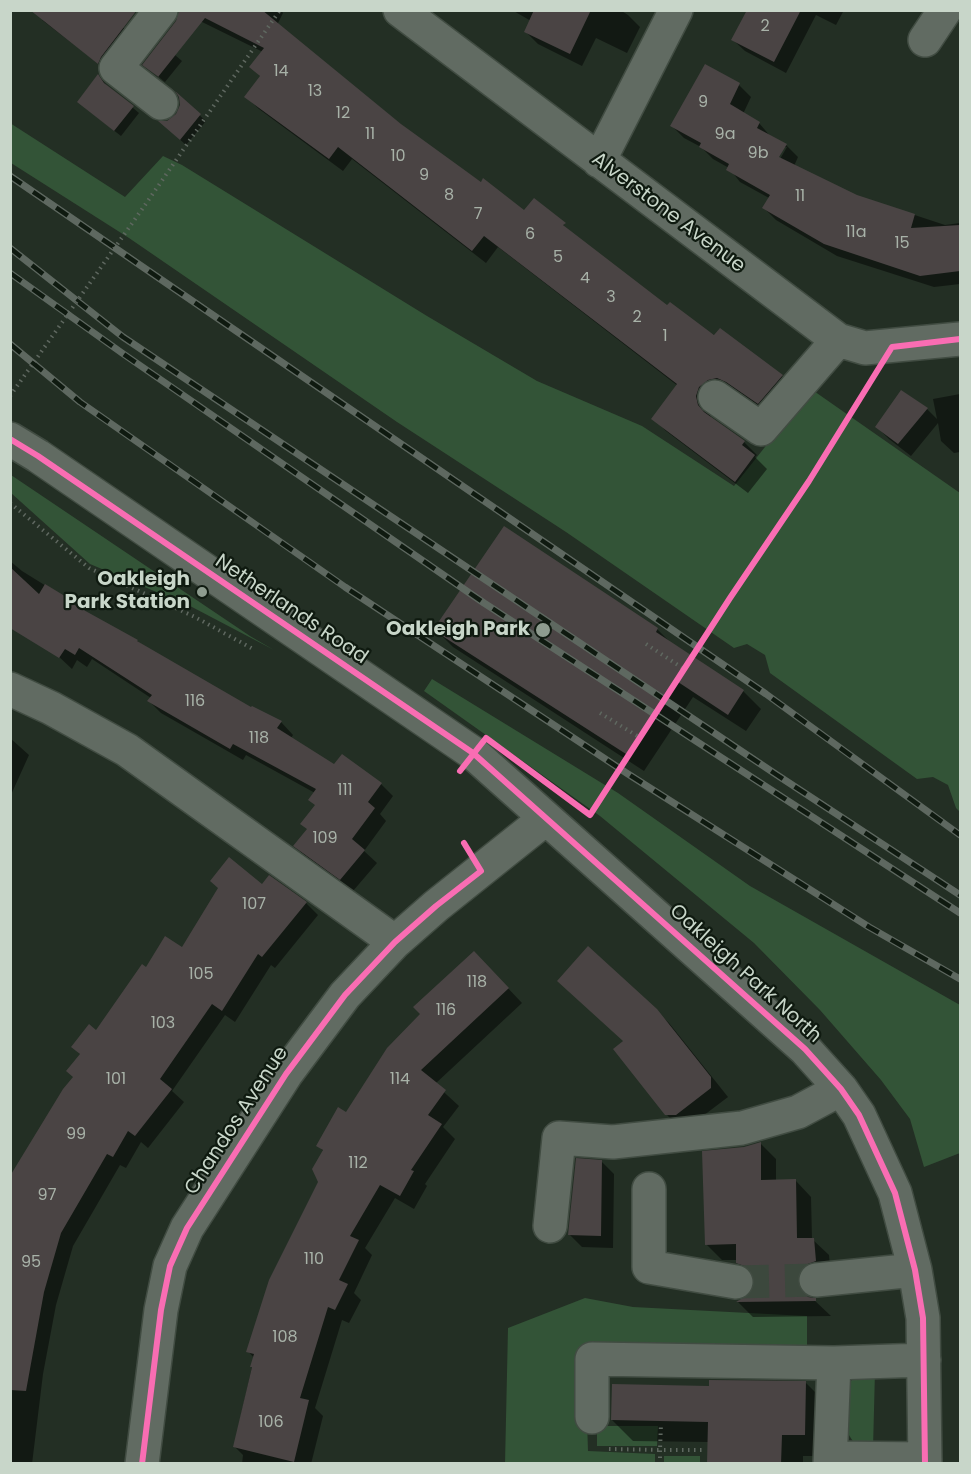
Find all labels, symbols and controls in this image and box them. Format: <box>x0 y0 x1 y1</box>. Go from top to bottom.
house number: 2 <box>760 17 770 37</box>
house number: 14 <box>273 62 289 82</box>
house number: 13 <box>308 82 322 102</box>
house number: 9 <box>698 93 708 113</box>
house number: 12 <box>336 104 350 124</box>
house number: 11 <box>365 125 375 145</box>
house number: 9a <box>715 125 735 145</box>
house number: 9b <box>748 144 768 164</box>
house number: 10 <box>390 147 406 167</box>
street label: Alverstone Avenue <box>587 148 749 278</box>
house number: 9 <box>419 166 429 186</box>
house number: 8 <box>444 186 454 206</box>
house number: 11 <box>795 187 805 207</box>
house number: 7 <box>474 205 482 225</box>
house number: 11a <box>845 223 867 243</box>
house number: 6 <box>525 225 535 245</box>
house number: 15 <box>894 234 910 254</box>
house number: 5 <box>553 248 563 268</box>
house number: 4 <box>580 269 590 289</box>
house number: 3 <box>606 288 616 308</box>
house number: 2 <box>632 308 642 328</box>
house number: 1 <box>662 327 668 347</box>
street label: Netherlands Road <box>210 550 372 670</box>
place label: Oakleigh Park Station <box>65 568 190 615</box>
marker: Oakleigh Park Station <box>195 585 209 599</box>
place label: Oakleigh Park <box>386 618 530 642</box>
marker: Oakleigh Park <box>534 621 552 639</box>
house number: 116 <box>185 692 205 712</box>
house number: 118 <box>249 729 269 749</box>
house number: 111 <box>337 781 353 801</box>
house number: 109 <box>312 829 338 849</box>
house number: 107 <box>242 895 266 915</box>
street label: Oakleigh Park North <box>664 899 826 1049</box>
house number: 105 <box>188 965 214 985</box>
house number: 118 <box>467 973 487 993</box>
house number: 116 <box>436 1001 456 1021</box>
house number: 103 <box>151 1014 175 1034</box>
street label: Chandos Avenue <box>180 1042 294 1200</box>
house number: 101 <box>106 1070 126 1090</box>
house number: 114 <box>390 1070 410 1090</box>
house number: 99 <box>66 1125 86 1145</box>
house number: 112 <box>348 1154 368 1174</box>
house number: 97 <box>38 1186 56 1206</box>
house number: 110 <box>304 1250 324 1270</box>
house number: 95 <box>21 1253 41 1273</box>
house number: 108 <box>272 1328 298 1348</box>
house number: 106 <box>258 1413 284 1433</box>

